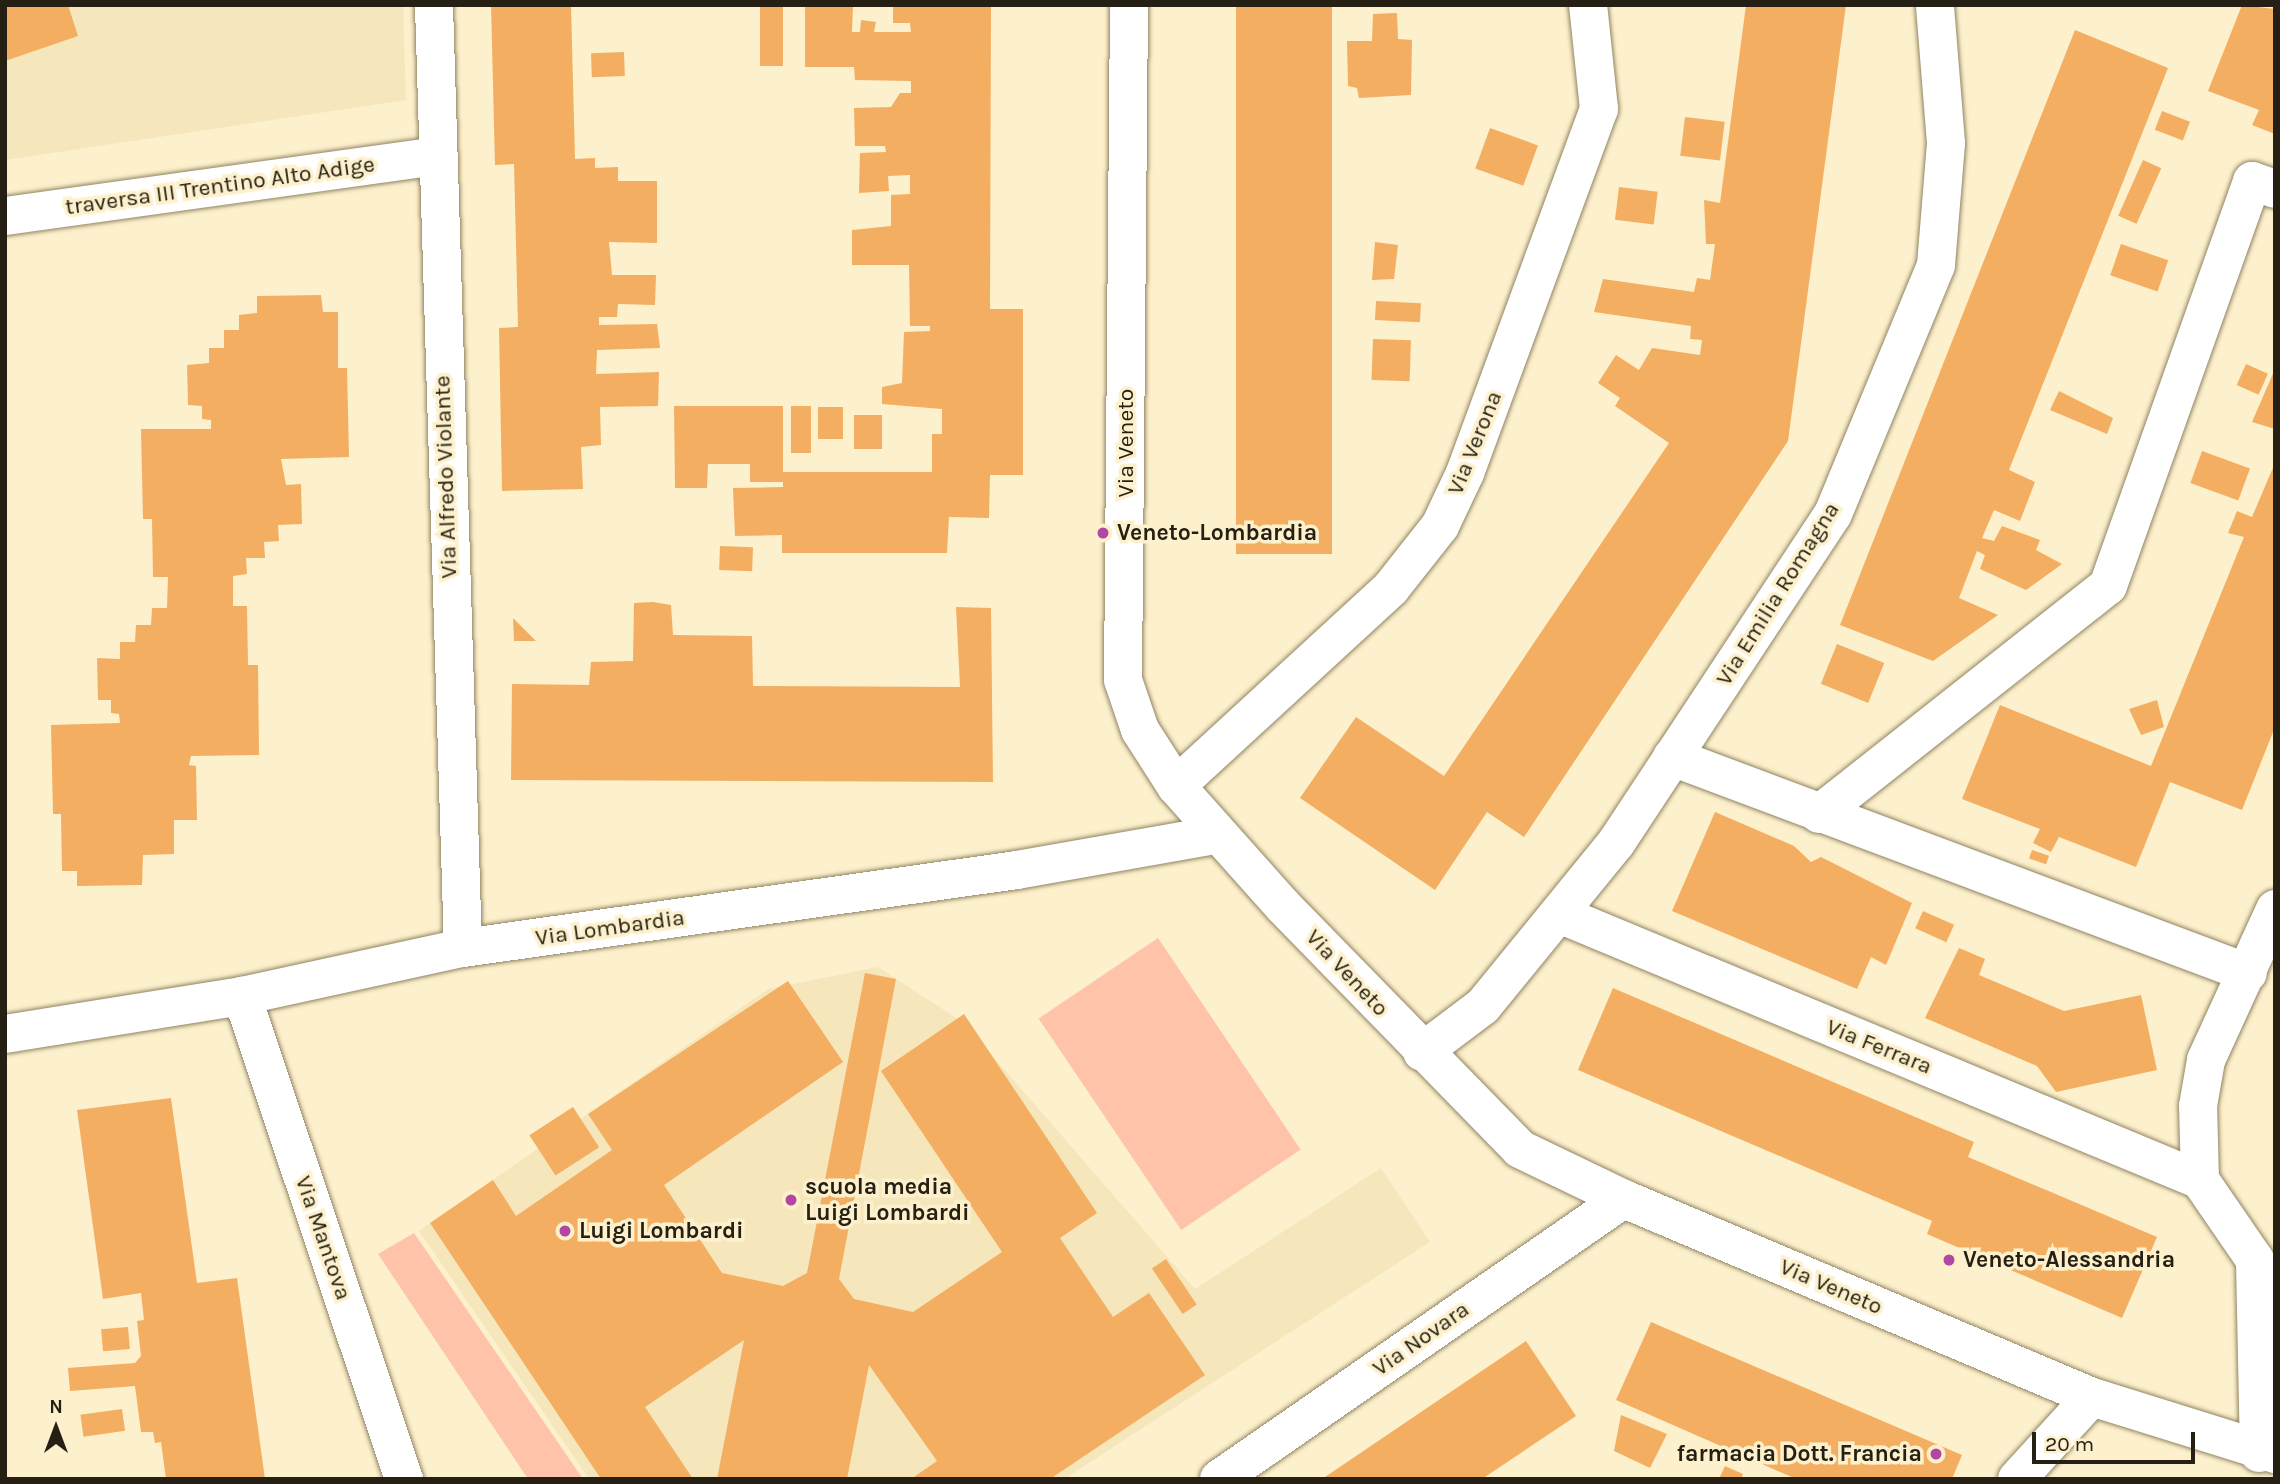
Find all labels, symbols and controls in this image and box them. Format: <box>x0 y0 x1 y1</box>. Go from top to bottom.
street label: traversa III Trentino Alto Adige <box>63 151 377 221</box>
street label: Via Alfredo Violante <box>429 375 463 579</box>
street label: Via Verona <box>1442 387 1508 499</box>
street label: Via Veneto <box>1112 389 1140 497</box>
street label: Via Emilia Romagna <box>1710 497 1846 691</box>
place label: Veneto-Lombardia <box>1117 519 1317 547</box>
marker: Veneto-Lombardia <box>1095 525 1111 541</box>
street label: Via Lombardia <box>534 904 686 952</box>
street label: Via Veneto <box>1300 924 1394 1022</box>
street label: Via Ferrara <box>1822 1013 1936 1081</box>
street label: Via Mantova <box>289 1172 357 1304</box>
place label: scuola media Luigi Lombardi <box>805 1173 970 1227</box>
marker: scuola media Luigi Lombardi <box>783 1192 799 1208</box>
place label: Luigi Lombardi <box>579 1217 744 1245</box>
marker: Luigi Lombardi <box>557 1223 573 1239</box>
place label: Veneto-Alessandria <box>1963 1246 2175 1274</box>
marker: Veneto-Alessandria <box>1941 1252 1957 1268</box>
street label: Via Veneto <box>1776 1253 1886 1321</box>
street label: Via Novara <box>1367 1296 1475 1382</box>
north arrow <box>21 1393 91 1463</box>
text: N <box>49 1396 63 1418</box>
scale bar <box>2035 1418 2198 1462</box>
text: 20 m <box>2045 1432 2094 1456</box>
place label: farmacia Dott. Francia <box>1677 1440 1922 1468</box>
marker: farmacia Dott. Francia <box>1928 1446 1944 1462</box>

